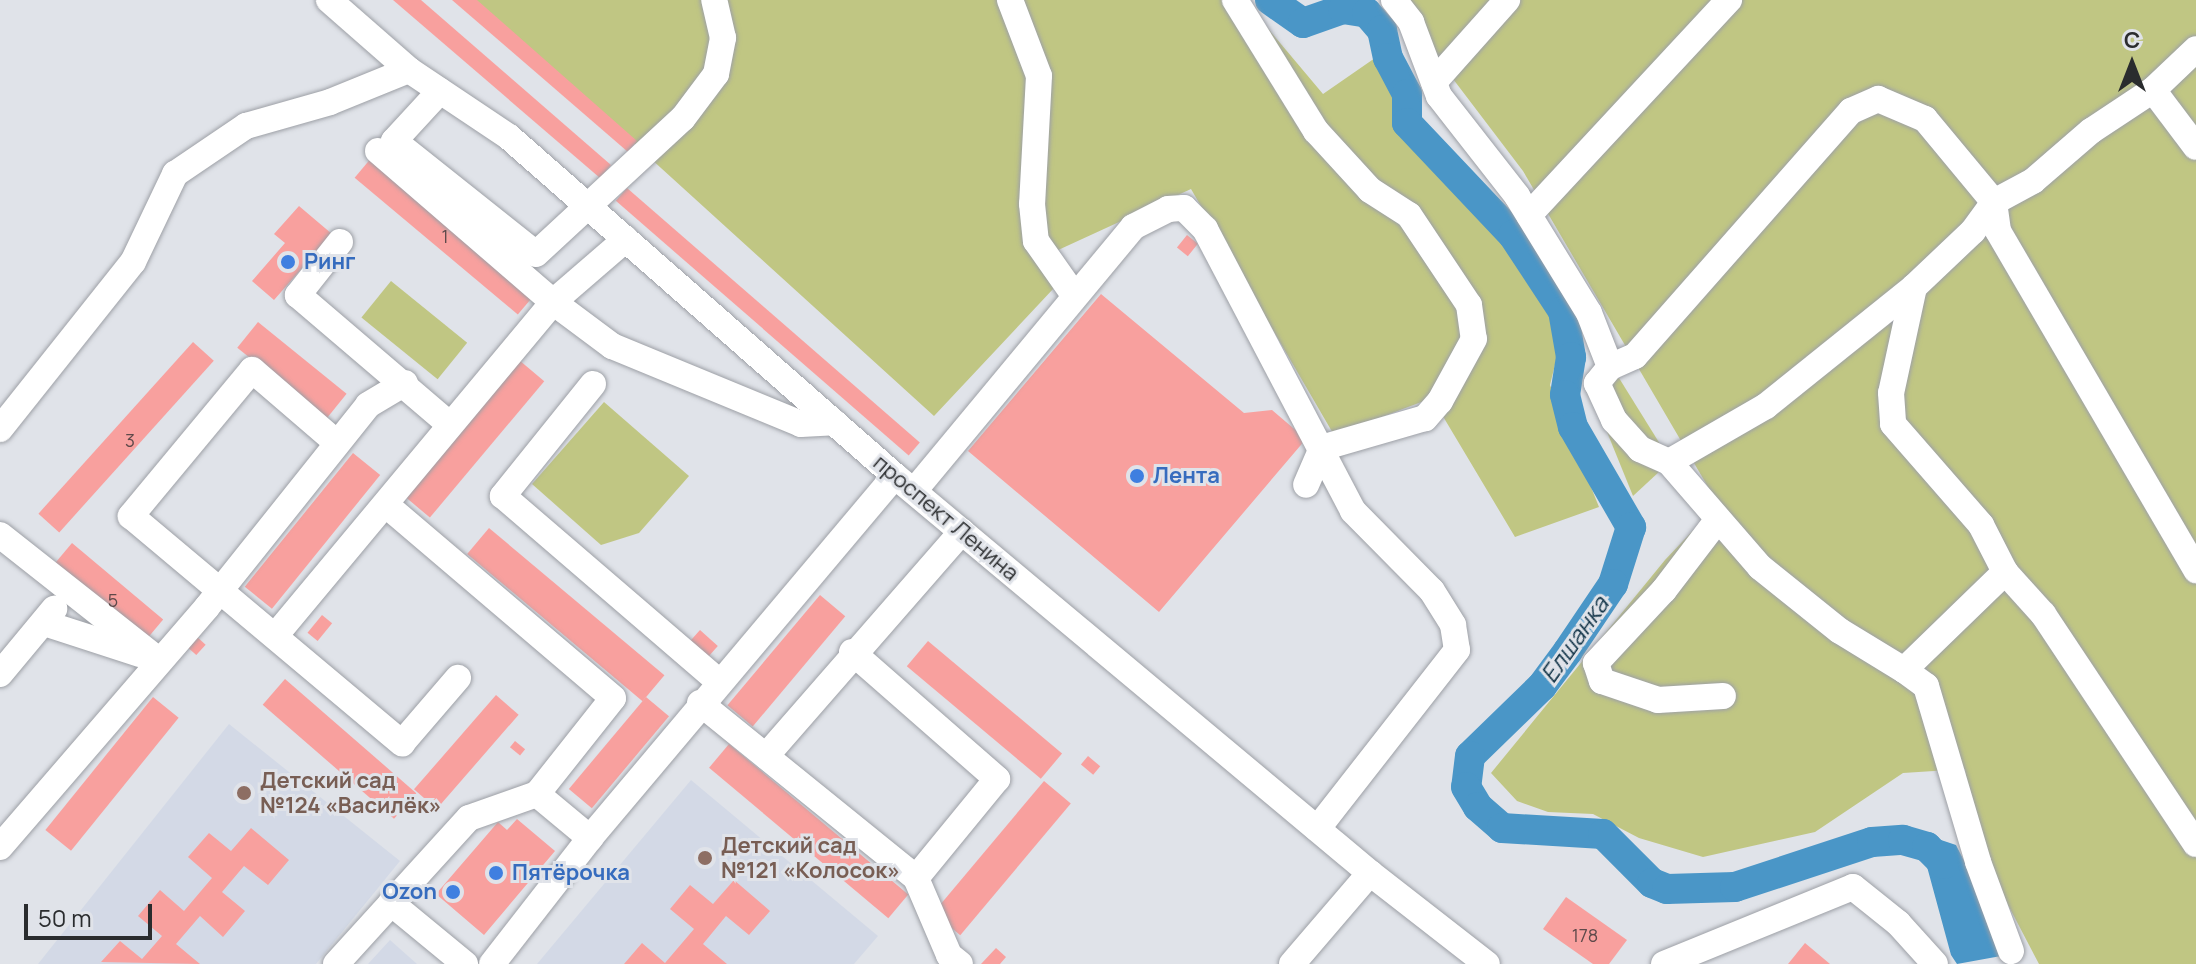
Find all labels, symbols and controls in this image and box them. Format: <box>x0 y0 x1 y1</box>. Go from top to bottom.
north arrow <box>2092 24 2172 104</box>
text: С <box>2124 25 2140 55</box>
house number: 1 <box>441 225 449 247</box>
place label: Ринг <box>304 249 356 275</box>
marker: Ринг <box>279 253 297 271</box>
house number: 3 <box>125 429 135 451</box>
street label: проспект Ленина <box>868 450 1024 586</box>
place label: Лента <box>1153 463 1220 489</box>
marker: Лента <box>1128 467 1146 485</box>
house number: 5 <box>108 589 118 611</box>
water label: Елшанка <box>1534 590 1614 688</box>
place label: Детский сад №124 «Василёк» <box>260 767 442 818</box>
marker: Детский сад №124 «Василёк» <box>235 784 253 802</box>
place label: Детский сад №121 «Колосок» <box>721 832 900 884</box>
marker: Детский сад №121 «Колосок» <box>696 849 714 867</box>
place label: Пятёрочка <box>512 860 630 886</box>
marker: Пятёрочка <box>487 864 505 882</box>
place label: Ozon <box>382 879 437 905</box>
marker: Ozon <box>444 883 462 901</box>
scale bar <box>28 888 156 938</box>
text: 50 m <box>38 901 92 934</box>
house number: 178 <box>1572 924 1598 946</box>

